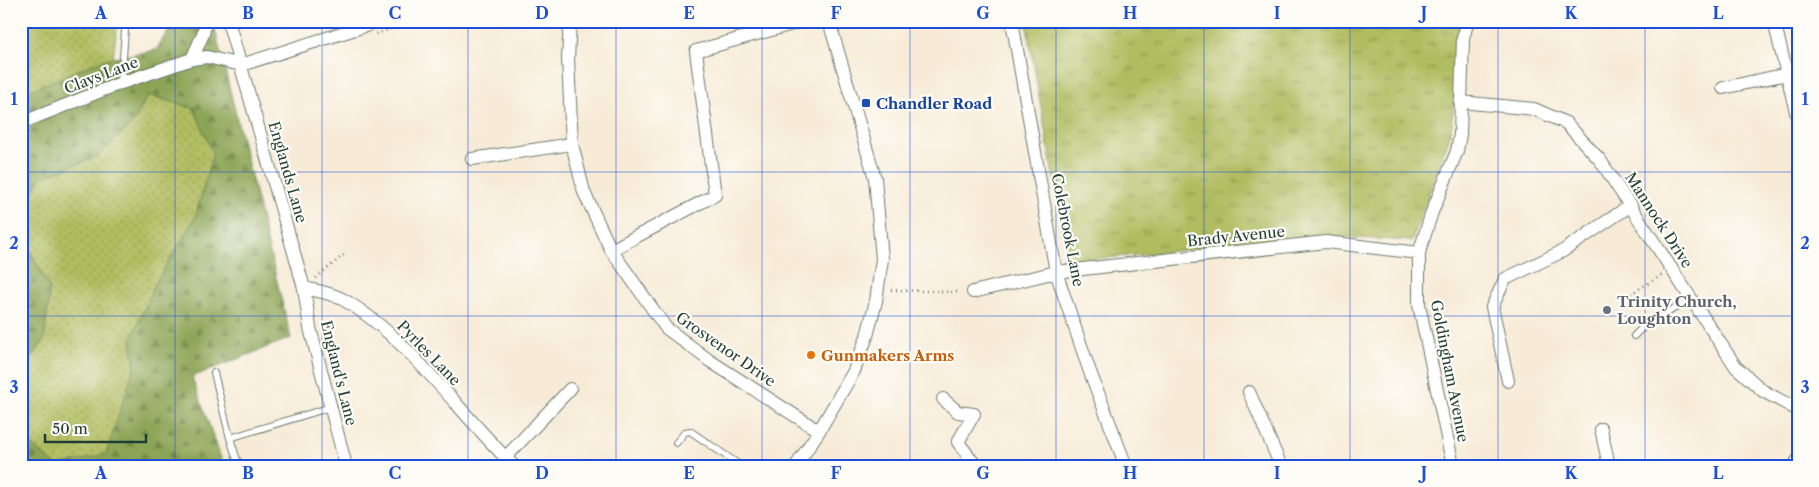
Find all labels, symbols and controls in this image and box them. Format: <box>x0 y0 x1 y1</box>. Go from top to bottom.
text: A <box>94 3 108 23</box>
text: B <box>242 3 254 23</box>
text: C <box>389 3 401 23</box>
text: D <box>535 3 549 23</box>
text: E <box>683 3 695 23</box>
text: F <box>831 3 842 23</box>
text: G <box>976 3 990 23</box>
text: H <box>1123 3 1137 23</box>
text: I <box>1274 3 1281 23</box>
text: J <box>1418 3 1427 23</box>
text: K <box>1565 3 1579 23</box>
text: L <box>1712 3 1724 23</box>
street label: Clays Lane <box>61 52 141 98</box>
text: 1 <box>10 89 18 109</box>
text: 1 <box>1801 89 1809 109</box>
place label: Chandler Road <box>876 94 992 113</box>
marker: Chandler Road <box>860 97 872 109</box>
street label: Englands Lane <box>264 119 312 225</box>
street label: Mannock Drive <box>1621 169 1697 271</box>
street label: Colebrook Lane <box>1048 172 1088 288</box>
street label: Brady Avenue <box>1186 221 1286 251</box>
text: 2 <box>9 233 19 253</box>
text: 2 <box>1800 233 1810 253</box>
place label: Trinity Church, Loughton <box>1617 292 1737 328</box>
street label: Goldingham Avenue <box>1427 298 1473 444</box>
marker: Trinity Church, Loughton <box>1601 304 1613 316</box>
street label: Grosvenor Drive <box>672 308 780 390</box>
street label: Pyrles Lane <box>393 316 465 390</box>
street label: England's Lane <box>317 318 361 428</box>
place label: Gunmakers Arms <box>821 346 954 365</box>
marker: Gunmakers Arms <box>805 349 817 361</box>
text: 3 <box>9 377 19 397</box>
text: 3 <box>1800 377 1810 397</box>
scale bar <box>45 412 146 444</box>
text: 50 m <box>52 419 88 438</box>
text: A <box>94 463 108 483</box>
text: B <box>242 463 254 483</box>
text: C <box>389 463 401 483</box>
text: D <box>535 463 549 483</box>
text: E <box>683 463 695 483</box>
text: F <box>831 463 842 483</box>
text: G <box>976 463 990 483</box>
text: H <box>1123 463 1137 483</box>
text: I <box>1274 463 1281 483</box>
text: J <box>1418 463 1427 483</box>
text: K <box>1565 463 1579 483</box>
text: L <box>1712 463 1724 483</box>

